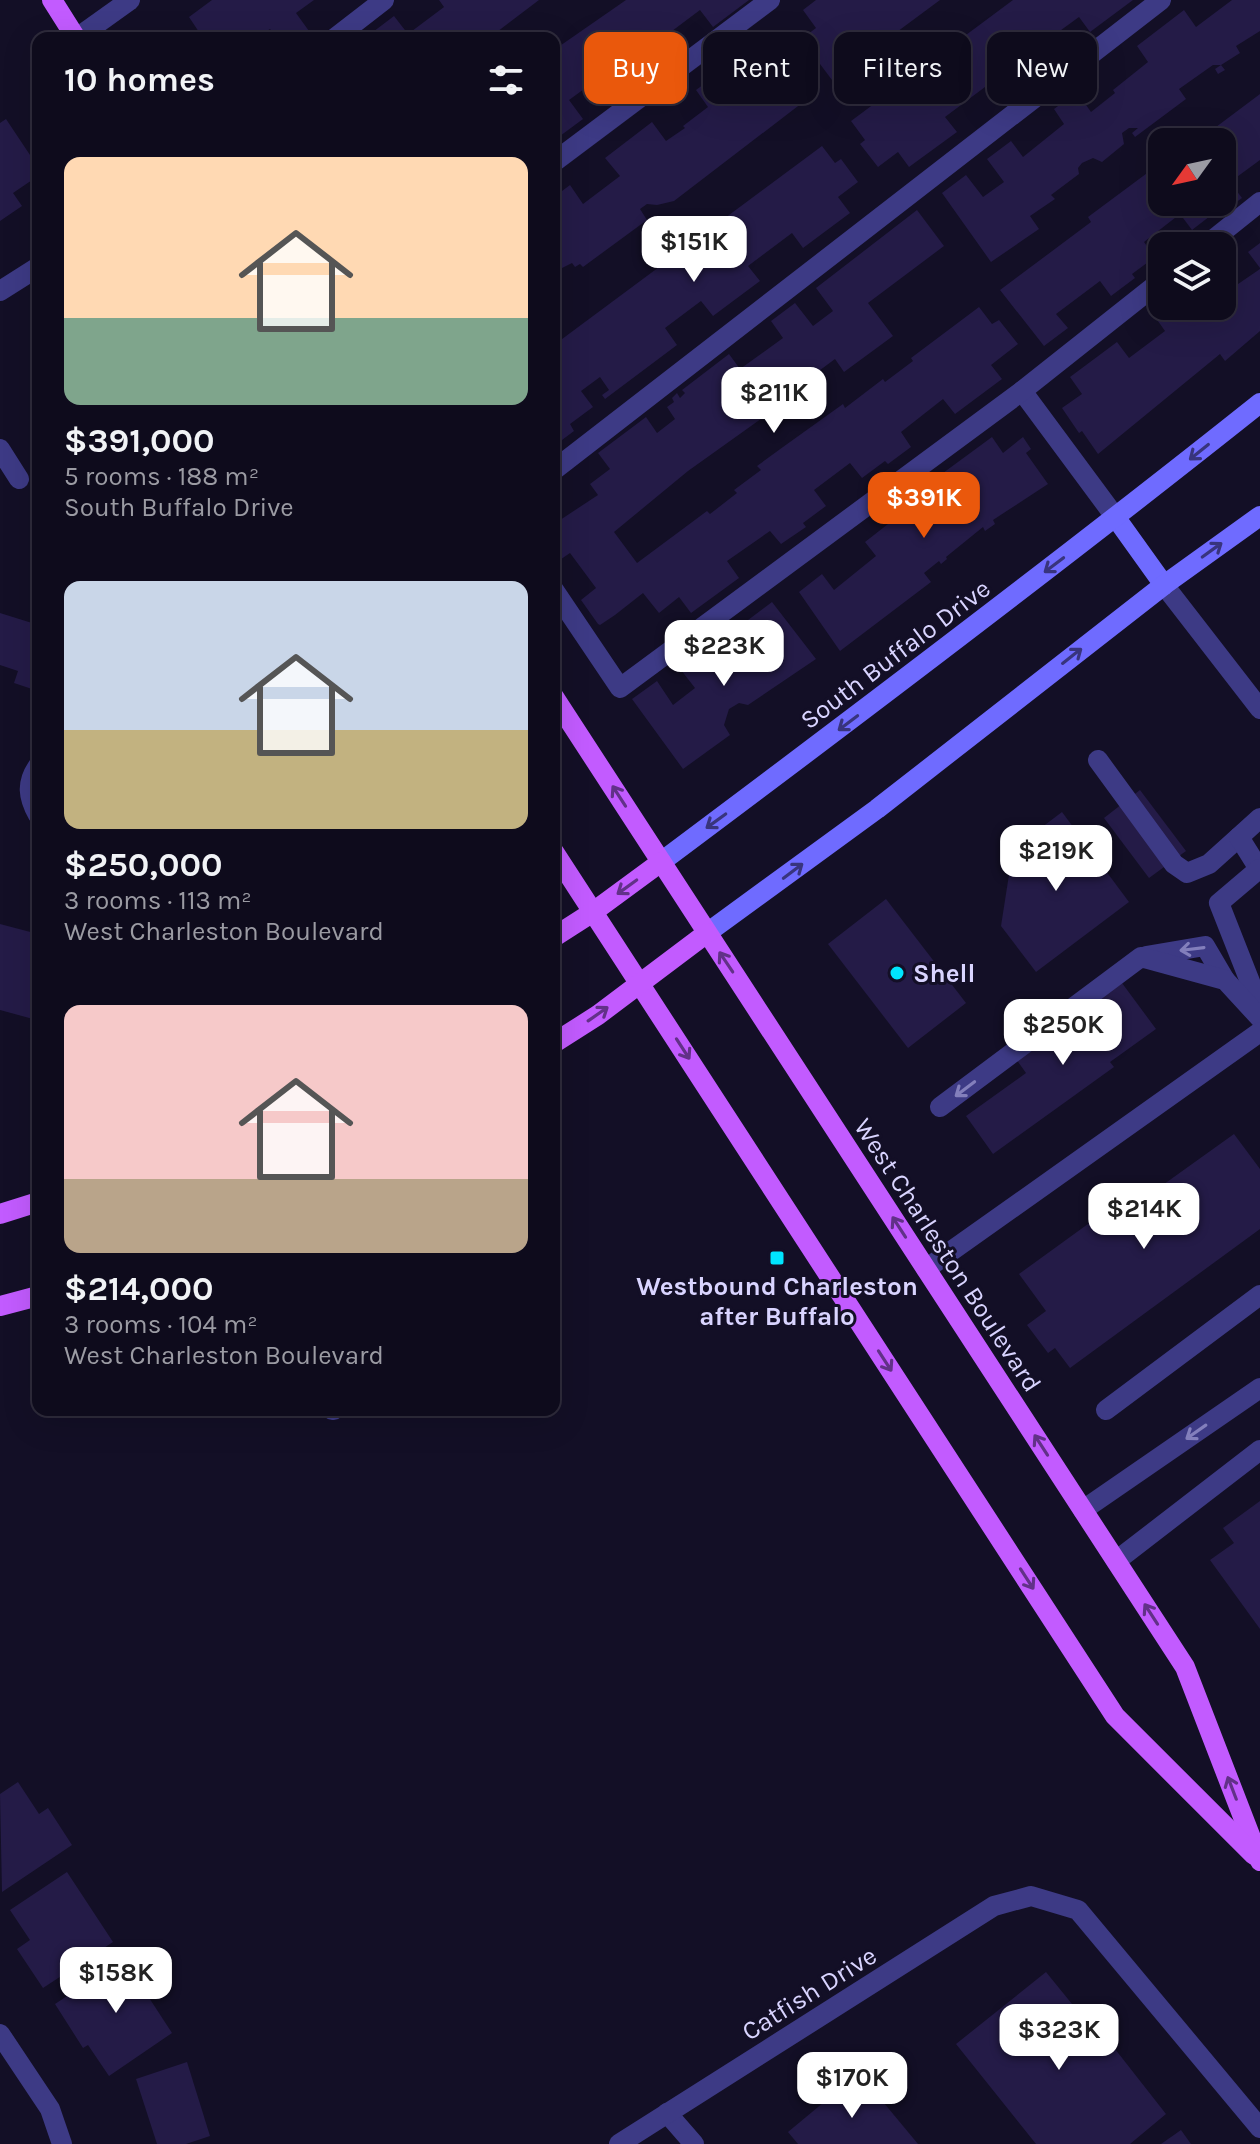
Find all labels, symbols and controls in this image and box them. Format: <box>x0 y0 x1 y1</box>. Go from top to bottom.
chip: Buy <box>584 32 687 104</box>
chip: Rent <box>703 32 818 104</box>
chip: Filters <box>834 32 971 104</box>
chip: New <box>987 32 1097 104</box>
icon: filters <box>484 58 528 102</box>
text: 10 homes <box>64 60 215 100</box>
north arrow <box>1148 128 1236 216</box>
map controls <box>1148 128 1236 320</box>
icon: home <box>224 209 368 353</box>
pin: $151K <box>638 216 750 284</box>
text: $151K <box>660 226 728 257</box>
button: layers <box>1148 232 1236 320</box>
pin: $211K <box>718 367 830 435</box>
text: $211K <box>739 377 809 408</box>
text: $391,000 <box>64 421 215 461</box>
one-way arrow <box>1189 443 1210 460</box>
text: 5 rooms · 188 m² <box>64 461 259 492</box>
pin: $391K <box>868 472 980 540</box>
text: $391K <box>886 482 962 513</box>
text: South Buffalo Drive <box>64 492 294 523</box>
one-way arrow <box>1201 542 1222 559</box>
one-way arrow <box>1044 557 1066 574</box>
street label: South Buffalo Drive <box>794 573 996 736</box>
pin: $223K <box>668 620 780 688</box>
text: $223K <box>683 630 765 661</box>
icon: home <box>224 633 368 777</box>
one-way arrow <box>1061 648 1082 665</box>
one-way arrow <box>838 715 859 732</box>
one-way arrow <box>610 786 627 808</box>
one-way arrow <box>705 813 727 830</box>
pin: $219K <box>1000 825 1112 893</box>
text: $219K <box>1018 835 1094 866</box>
text: $250,000 <box>64 845 222 885</box>
one-way arrow <box>782 863 804 880</box>
one-way arrow <box>617 878 638 895</box>
text: 3 rooms · 113 m² <box>64 885 252 916</box>
text: West Charleston Boulevard <box>64 916 384 947</box>
one-way arrow <box>1180 941 1206 956</box>
one-way arrow <box>718 951 734 974</box>
place label: Shell <box>913 958 975 989</box>
marker: Shell <box>888 964 906 982</box>
pin: $250K <box>1007 999 1119 1067</box>
one-way arrow <box>586 1006 608 1022</box>
text: $250K <box>1022 1009 1104 1040</box>
one-way arrow <box>675 1037 691 1060</box>
icon: home <box>224 1057 368 1201</box>
one-way arrow <box>955 1080 977 1097</box>
street label: West Charleston Boulevard <box>847 1113 1048 1398</box>
pin: $214K <box>1088 1183 1200 1251</box>
text: $214K <box>1106 1193 1182 1224</box>
one-way arrow <box>890 1216 906 1239</box>
marker: Westbound Charleston after Buffalo <box>768 1249 786 1267</box>
text: $214,000 <box>64 1269 213 1309</box>
place label: Westbound Charleston after Buffalo <box>636 1271 918 1332</box>
text: 3 rooms · 104 m² <box>64 1309 258 1340</box>
text: West Charleston Boulevard <box>64 1340 384 1371</box>
one-way arrow <box>878 1349 894 1372</box>
one-way arrow <box>1185 1424 1207 1440</box>
one-way arrow <box>1032 1434 1049 1456</box>
one-way arrow <box>1019 1567 1035 1590</box>
one-way arrow <box>1142 1603 1158 1626</box>
one-way arrow <box>1224 1776 1238 1800</box>
street label: Catfish Drive <box>736 1940 882 2047</box>
pin: $158K <box>60 1947 172 2015</box>
text: $158K <box>78 1957 154 1988</box>
pin: $323K <box>1003 2004 1115 2072</box>
text: $323K <box>1018 2014 1101 2045</box>
pin: $170K <box>796 2052 908 2120</box>
text: $170K <box>815 2062 889 2093</box>

